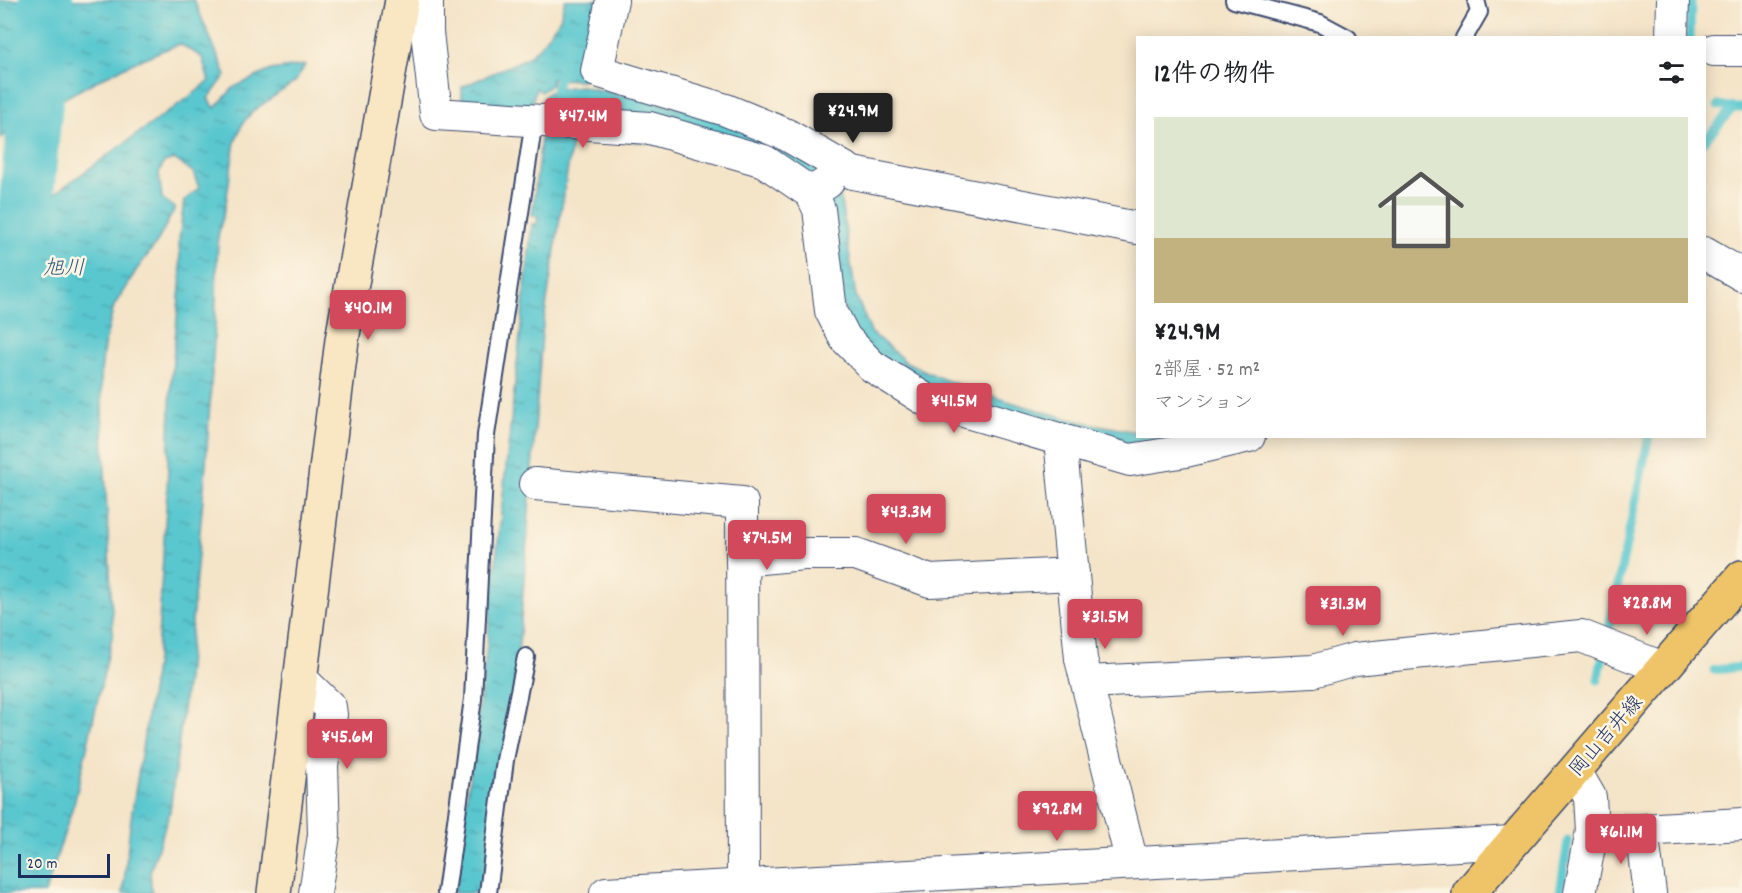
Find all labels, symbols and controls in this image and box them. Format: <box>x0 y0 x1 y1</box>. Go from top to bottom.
icon: filters <box>1655 56 1688 89</box>
text: 12件の物件 <box>1154 57 1275 94</box>
pin: ¥24.9M <box>804 93 902 144</box>
pin: ¥47.4M <box>534 98 632 149</box>
text: ¥24.9M <box>828 98 878 126</box>
text: ¥47.4M <box>559 103 607 131</box>
icon: home <box>1367 156 1475 264</box>
water label: 旭川 <box>43 255 85 285</box>
pin: ¥40.1M <box>319 290 417 341</box>
text: ¥40.1M <box>344 295 392 323</box>
text: ¥24.9M <box>1154 315 1220 352</box>
text: 2部屋 · 52 m² <box>1154 357 1260 385</box>
pin: ¥41.5M <box>905 383 1003 434</box>
text: ¥41.5M <box>931 388 977 416</box>
text: マンション <box>1154 390 1253 418</box>
pin: ¥43.3M <box>857 494 955 545</box>
text: ¥43.3M <box>881 499 931 527</box>
pin: ¥74.5M <box>718 520 816 571</box>
text: ¥74.5M <box>742 525 792 553</box>
pin: ¥28.8M <box>1598 585 1696 636</box>
pin: ¥31.3M <box>1294 586 1392 637</box>
text: ¥28.8M <box>1622 590 1672 618</box>
text: ¥31.3M <box>1320 591 1366 619</box>
pin: ¥31.5M <box>1056 599 1154 650</box>
text: ¥31.5M <box>1081 604 1129 632</box>
street label: 岡山吉井線 <box>1564 690 1651 784</box>
pin: ¥45.6M <box>298 719 396 770</box>
text: ¥45.6M <box>321 724 373 752</box>
pin: ¥92.8M <box>1008 791 1106 842</box>
text: ¥92.8M <box>1032 796 1082 824</box>
pin: ¥61.1M <box>1572 814 1670 865</box>
text: ¥61.1M <box>1599 819 1643 847</box>
scale bar <box>18 851 110 878</box>
text: 20 m <box>27 853 57 876</box>

